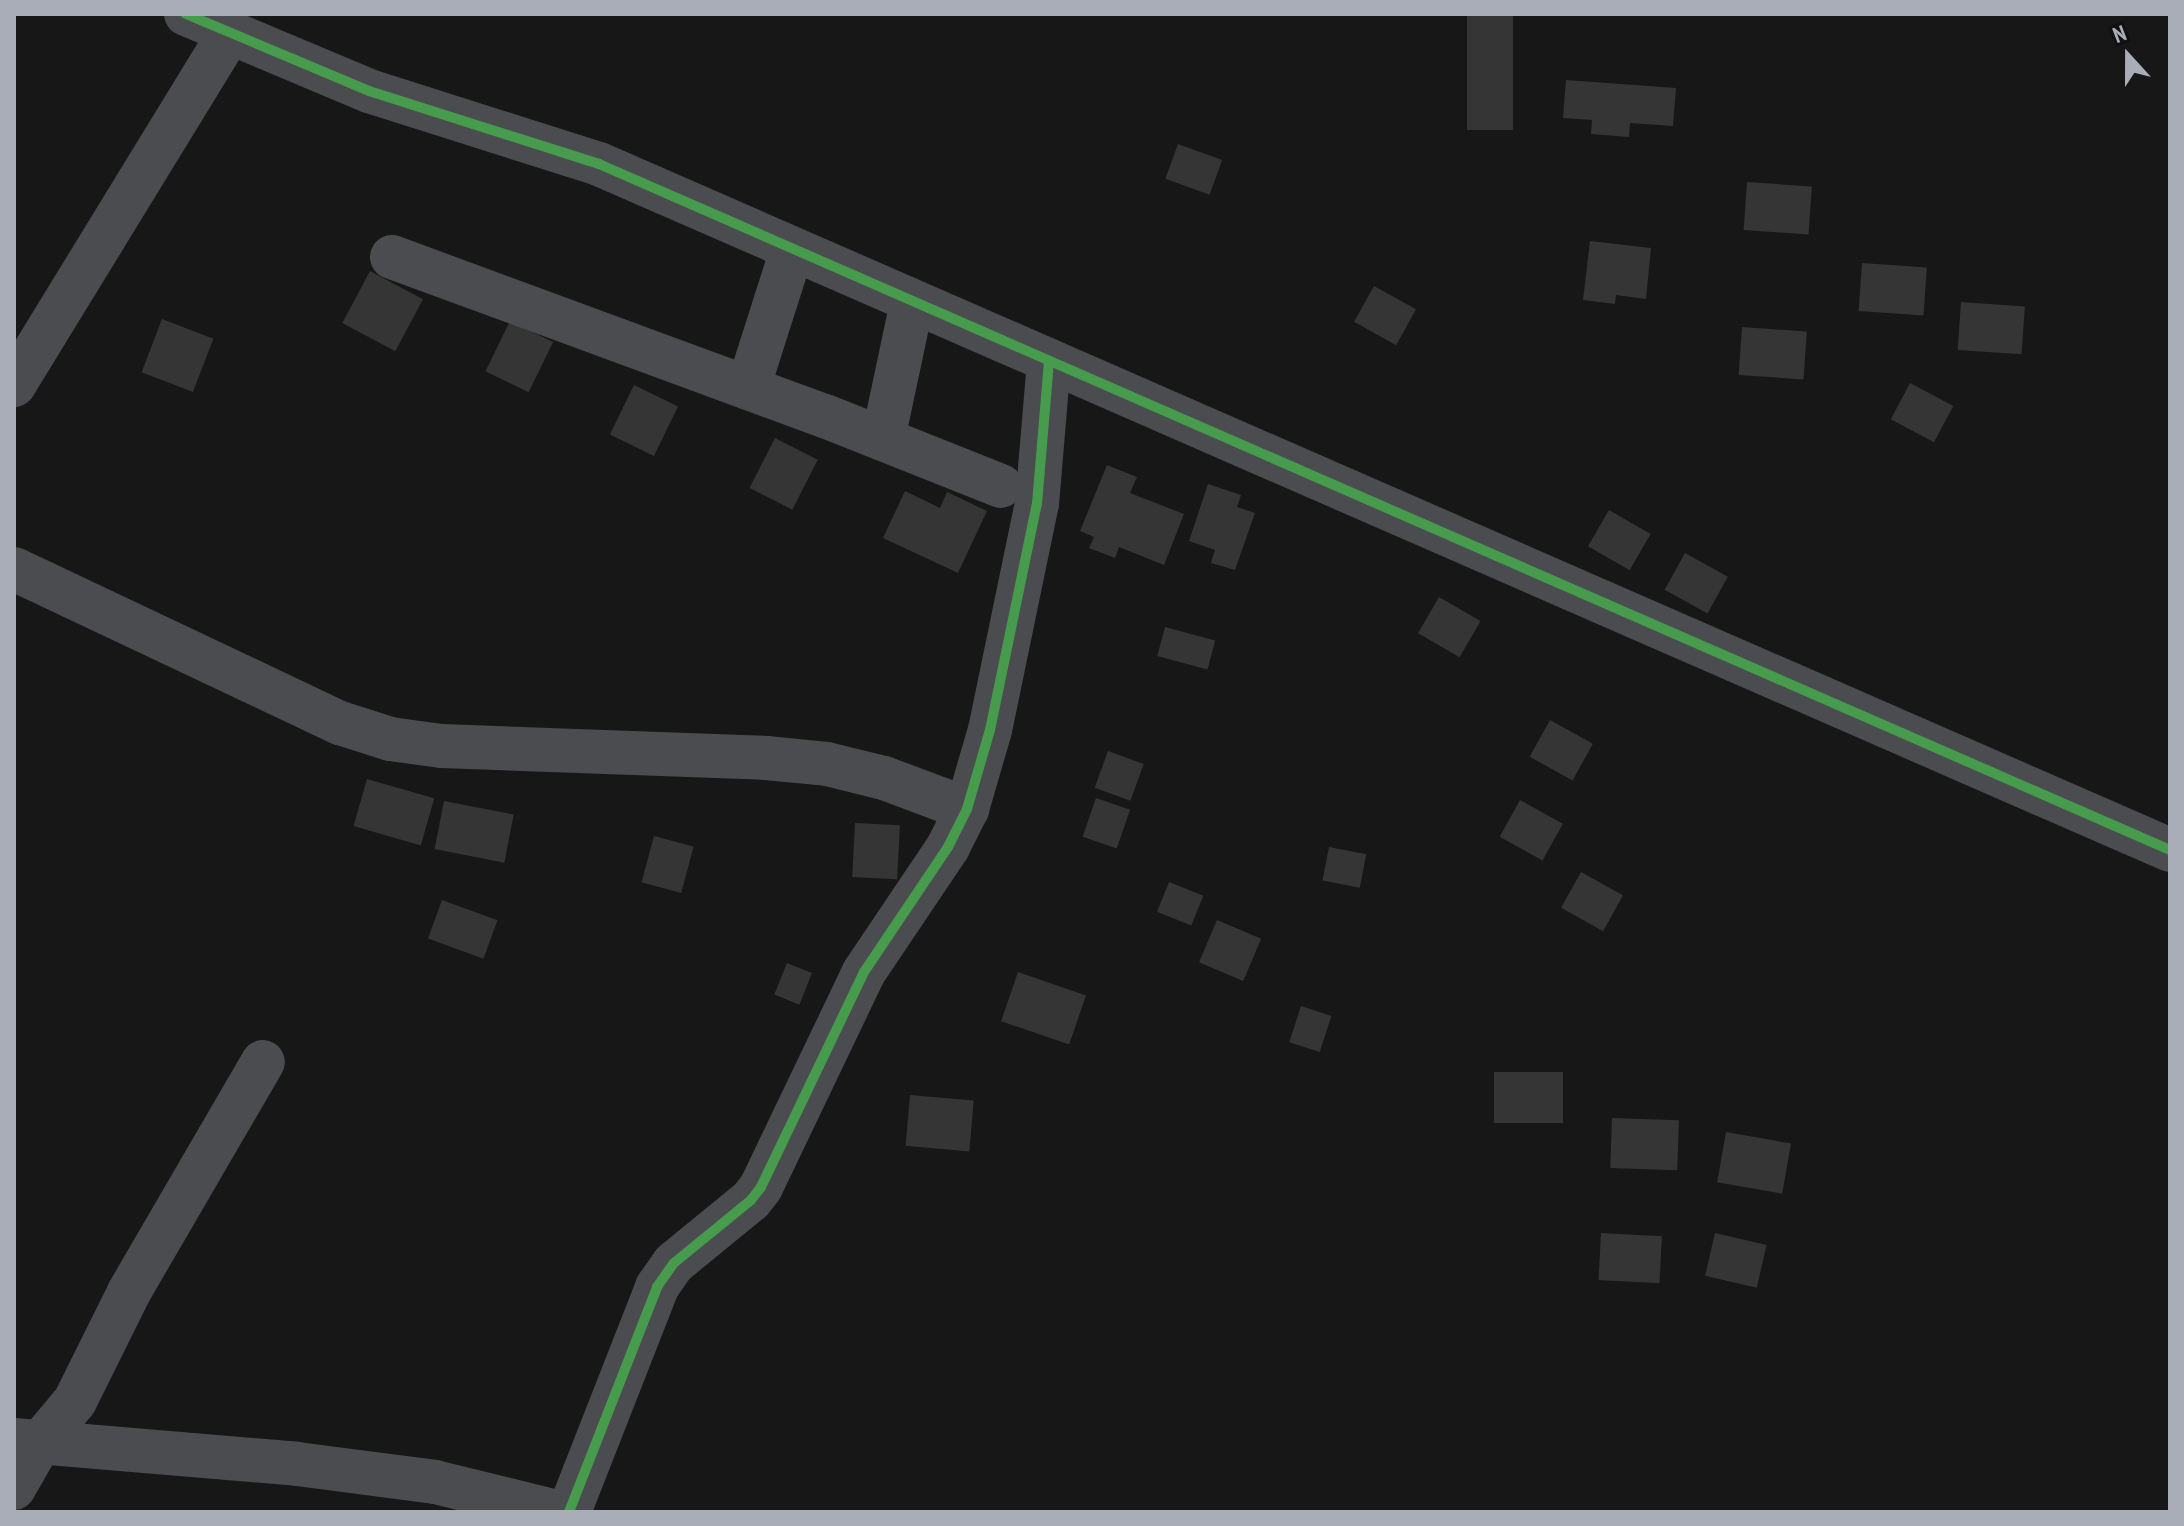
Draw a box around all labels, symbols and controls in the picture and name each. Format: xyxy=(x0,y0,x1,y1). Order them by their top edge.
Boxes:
north arrow xyxy=(2088,16,2168,96)
text: N xyxy=(2109,18,2130,49)

